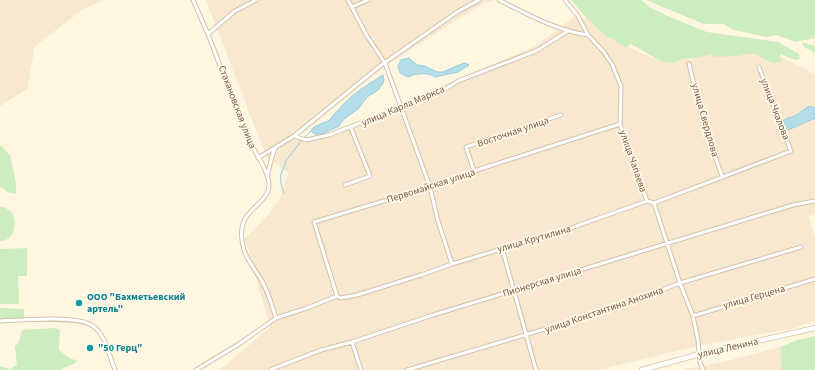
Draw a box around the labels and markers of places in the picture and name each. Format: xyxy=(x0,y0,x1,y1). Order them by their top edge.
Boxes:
place label: ООО "Бахметьевский артель" xyxy=(87,290,185,316)
marker: ООО "Бахметьевский артель" xyxy=(74,298,84,308)
place label: "50 Герц" xyxy=(98,341,142,355)
marker: "50 Герц" xyxy=(85,343,95,353)

